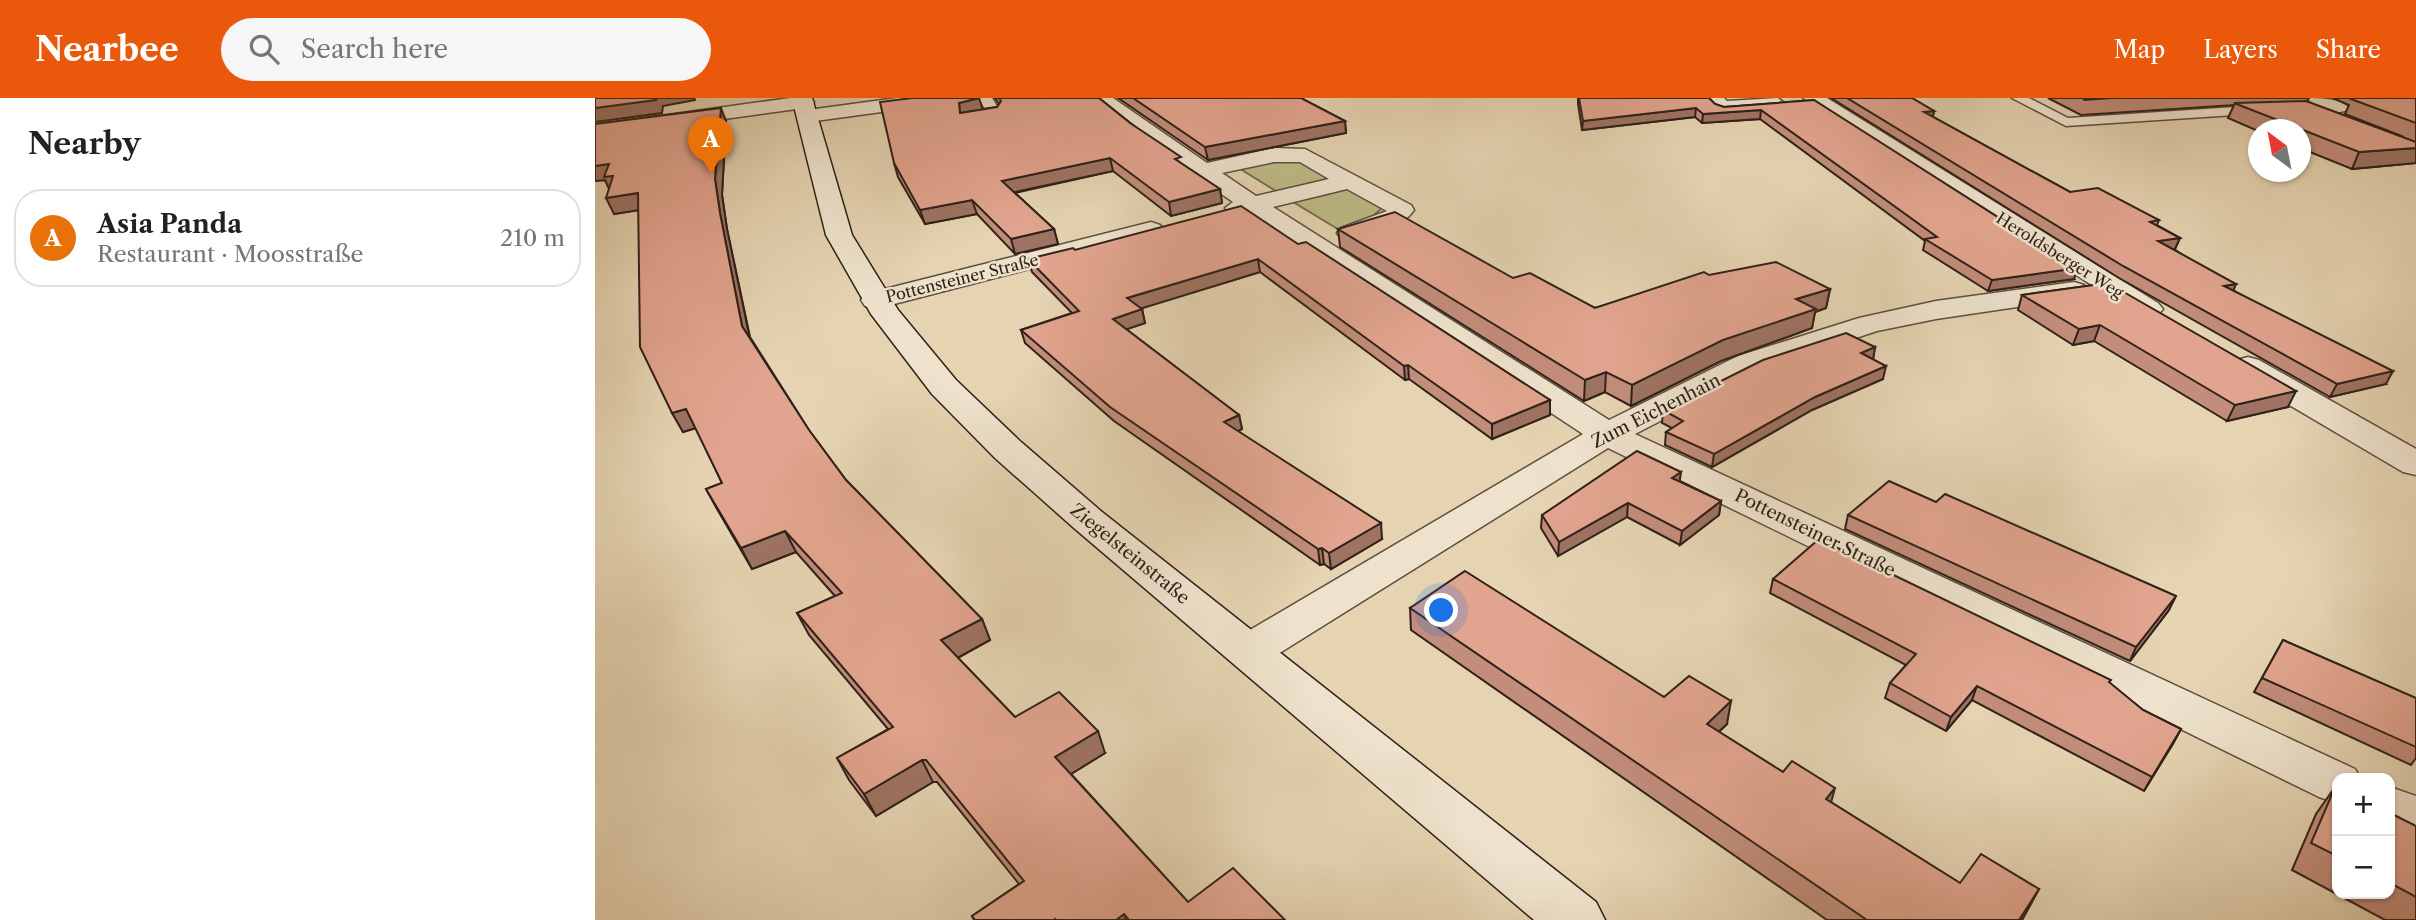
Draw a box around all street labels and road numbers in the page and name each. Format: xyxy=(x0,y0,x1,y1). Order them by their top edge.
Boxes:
street label: Heroldsberger Weg xyxy=(1993,208,2128,303)
street label: Pottensteiner Straße xyxy=(884,249,1040,307)
street label: Zum Eichenhain xyxy=(1588,369,1724,453)
street label: Pottensteiner Straße xyxy=(1731,484,1899,582)
street label: Ziegelsteinstraße xyxy=(1066,499,1194,609)

